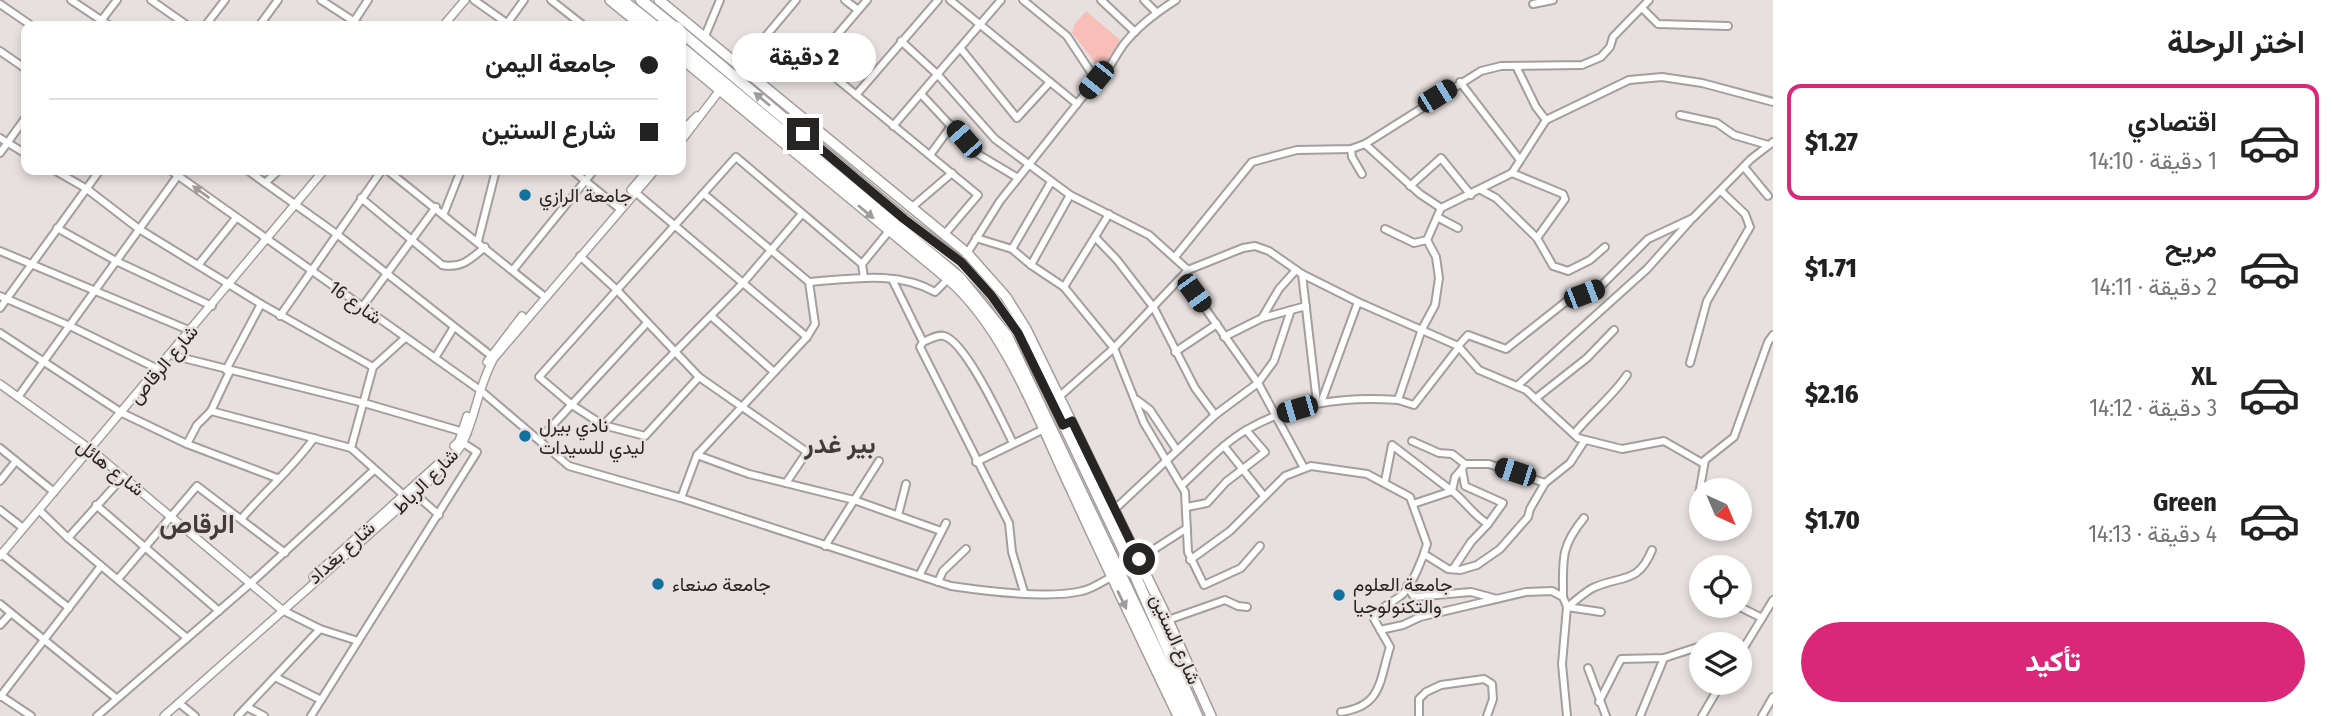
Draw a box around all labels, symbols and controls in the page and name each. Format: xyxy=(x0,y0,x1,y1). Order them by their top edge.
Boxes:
text: اختر الرحلة xyxy=(2167,23,2305,61)
callout: 2 دقيقة xyxy=(731,32,875,82)
text: 2 دقيقة xyxy=(769,43,839,71)
text: جامعة اليمن xyxy=(485,48,616,79)
car xyxy=(1075,57,1118,103)
car xyxy=(1414,76,1461,116)
one-way arrow xyxy=(753,92,770,107)
text: اقتصادي xyxy=(2128,107,2217,138)
icon: car xyxy=(2238,111,2301,174)
text: شارع الستين xyxy=(481,115,616,146)
car xyxy=(943,116,986,162)
route end xyxy=(787,118,819,150)
text: $1.27 xyxy=(1805,127,1858,158)
text: 1 دقيقة · 14:10 xyxy=(2089,147,2217,175)
place label: جامعة الرازي xyxy=(539,184,632,211)
one-way arrow xyxy=(192,185,210,199)
marker: جامعة الرازي xyxy=(517,187,533,203)
one-way arrow xyxy=(857,205,875,220)
text: مريح xyxy=(2165,233,2217,264)
icon: car xyxy=(2238,237,2301,300)
text: $1.71 xyxy=(1805,253,1857,284)
car xyxy=(1174,270,1215,316)
text: 2 دقيقة · 14:11 xyxy=(2091,273,2217,301)
street label: شارع 16 xyxy=(324,276,387,330)
car xyxy=(1561,277,1608,311)
street label: شارع الرقاص xyxy=(124,320,204,409)
text: XL xyxy=(2191,361,2217,392)
icon: car xyxy=(2238,363,2301,426)
text: $2.16 xyxy=(1805,379,1859,410)
car xyxy=(1274,393,1321,425)
text: 3 دقيقة · 14:12 xyxy=(2089,394,2217,422)
place label: نادي بيرل ليدي للسيدات xyxy=(539,414,645,463)
marker: نادي بيرل ليدي للسيدات xyxy=(517,428,533,444)
district label: بير غدر xyxy=(803,429,876,460)
street label: شارع هائل xyxy=(72,434,149,502)
street label: شارع الرباط xyxy=(387,443,464,520)
car xyxy=(1492,456,1539,488)
north arrow xyxy=(1689,478,1752,541)
map controls xyxy=(1689,478,1752,695)
text: Green xyxy=(2153,487,2217,518)
icon: car xyxy=(2238,489,2301,552)
text: $1.70 xyxy=(1805,505,1860,536)
district label: الرقاص xyxy=(159,509,235,540)
street label: شارع بغداد xyxy=(303,516,380,589)
text: 4 دقيقة · 14:13 xyxy=(2088,520,2217,548)
route start xyxy=(1123,543,1155,575)
button: locate xyxy=(1689,555,1752,618)
place label: جامعة صنعاء xyxy=(672,573,771,596)
place label: جامعة العلوم والتكنولوجيا xyxy=(1353,573,1453,618)
marker: جامعة صنعاء xyxy=(650,576,666,592)
marker: جامعة العلوم والتكنولوجيا xyxy=(1331,587,1347,603)
one-way arrow xyxy=(1117,589,1128,610)
street label: شارع الستين xyxy=(1144,590,1206,688)
button: تأكيد xyxy=(1801,622,2305,702)
button: layers xyxy=(1689,632,1752,695)

